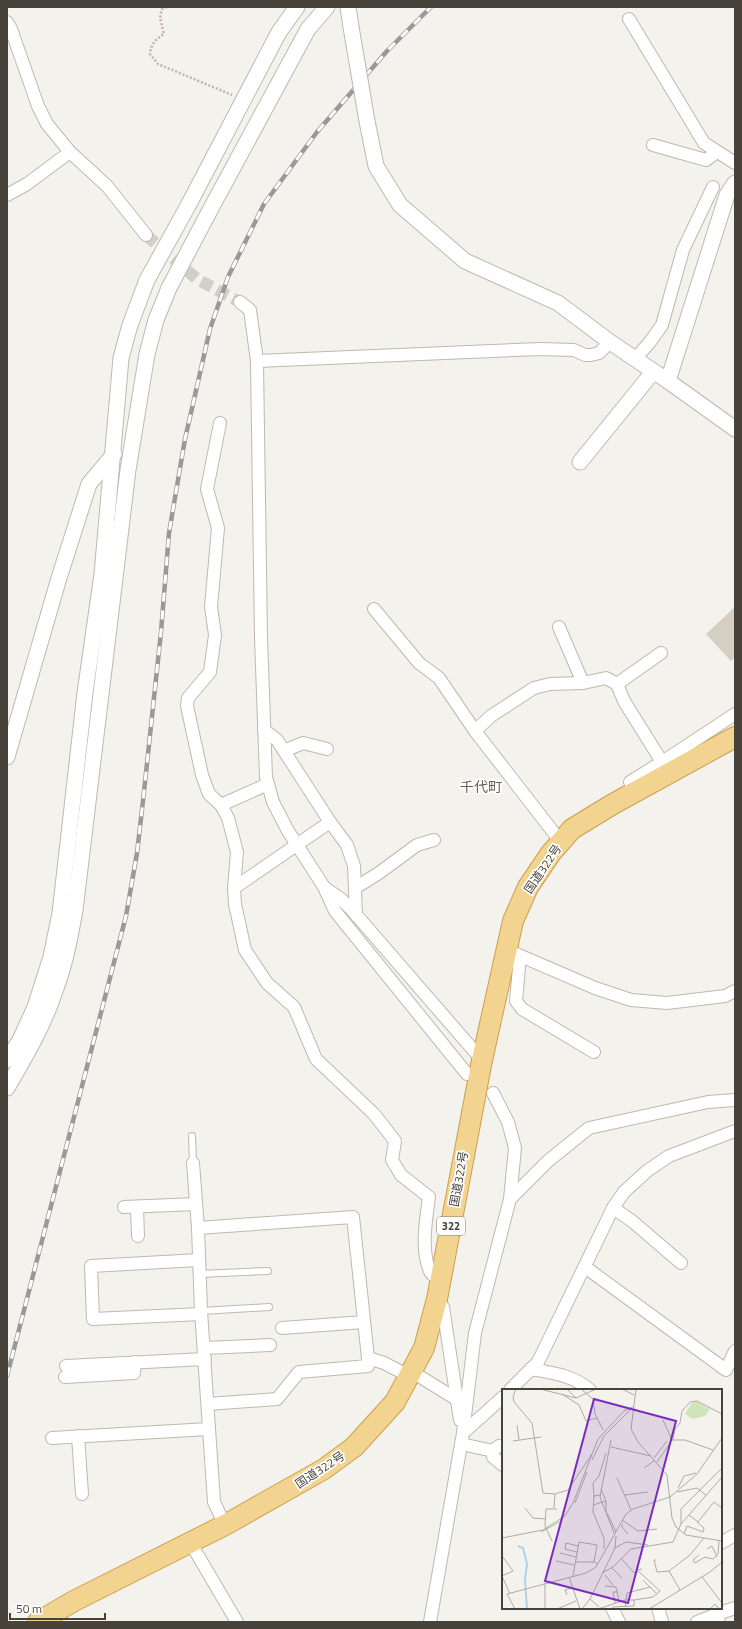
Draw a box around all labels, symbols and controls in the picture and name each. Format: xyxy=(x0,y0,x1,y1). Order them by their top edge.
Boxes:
district label: 千代町 xyxy=(460,776,502,797)
street label: 国道322号 xyxy=(519,840,566,897)
street label: 国道322号 xyxy=(444,1150,473,1208)
road number: 322 xyxy=(437,1217,465,1235)
inset map xyxy=(502,1389,722,1609)
street label: 国道322号 xyxy=(291,1446,348,1493)
scale bar xyxy=(10,1595,105,1621)
text: 50 m xyxy=(16,1599,42,1618)

